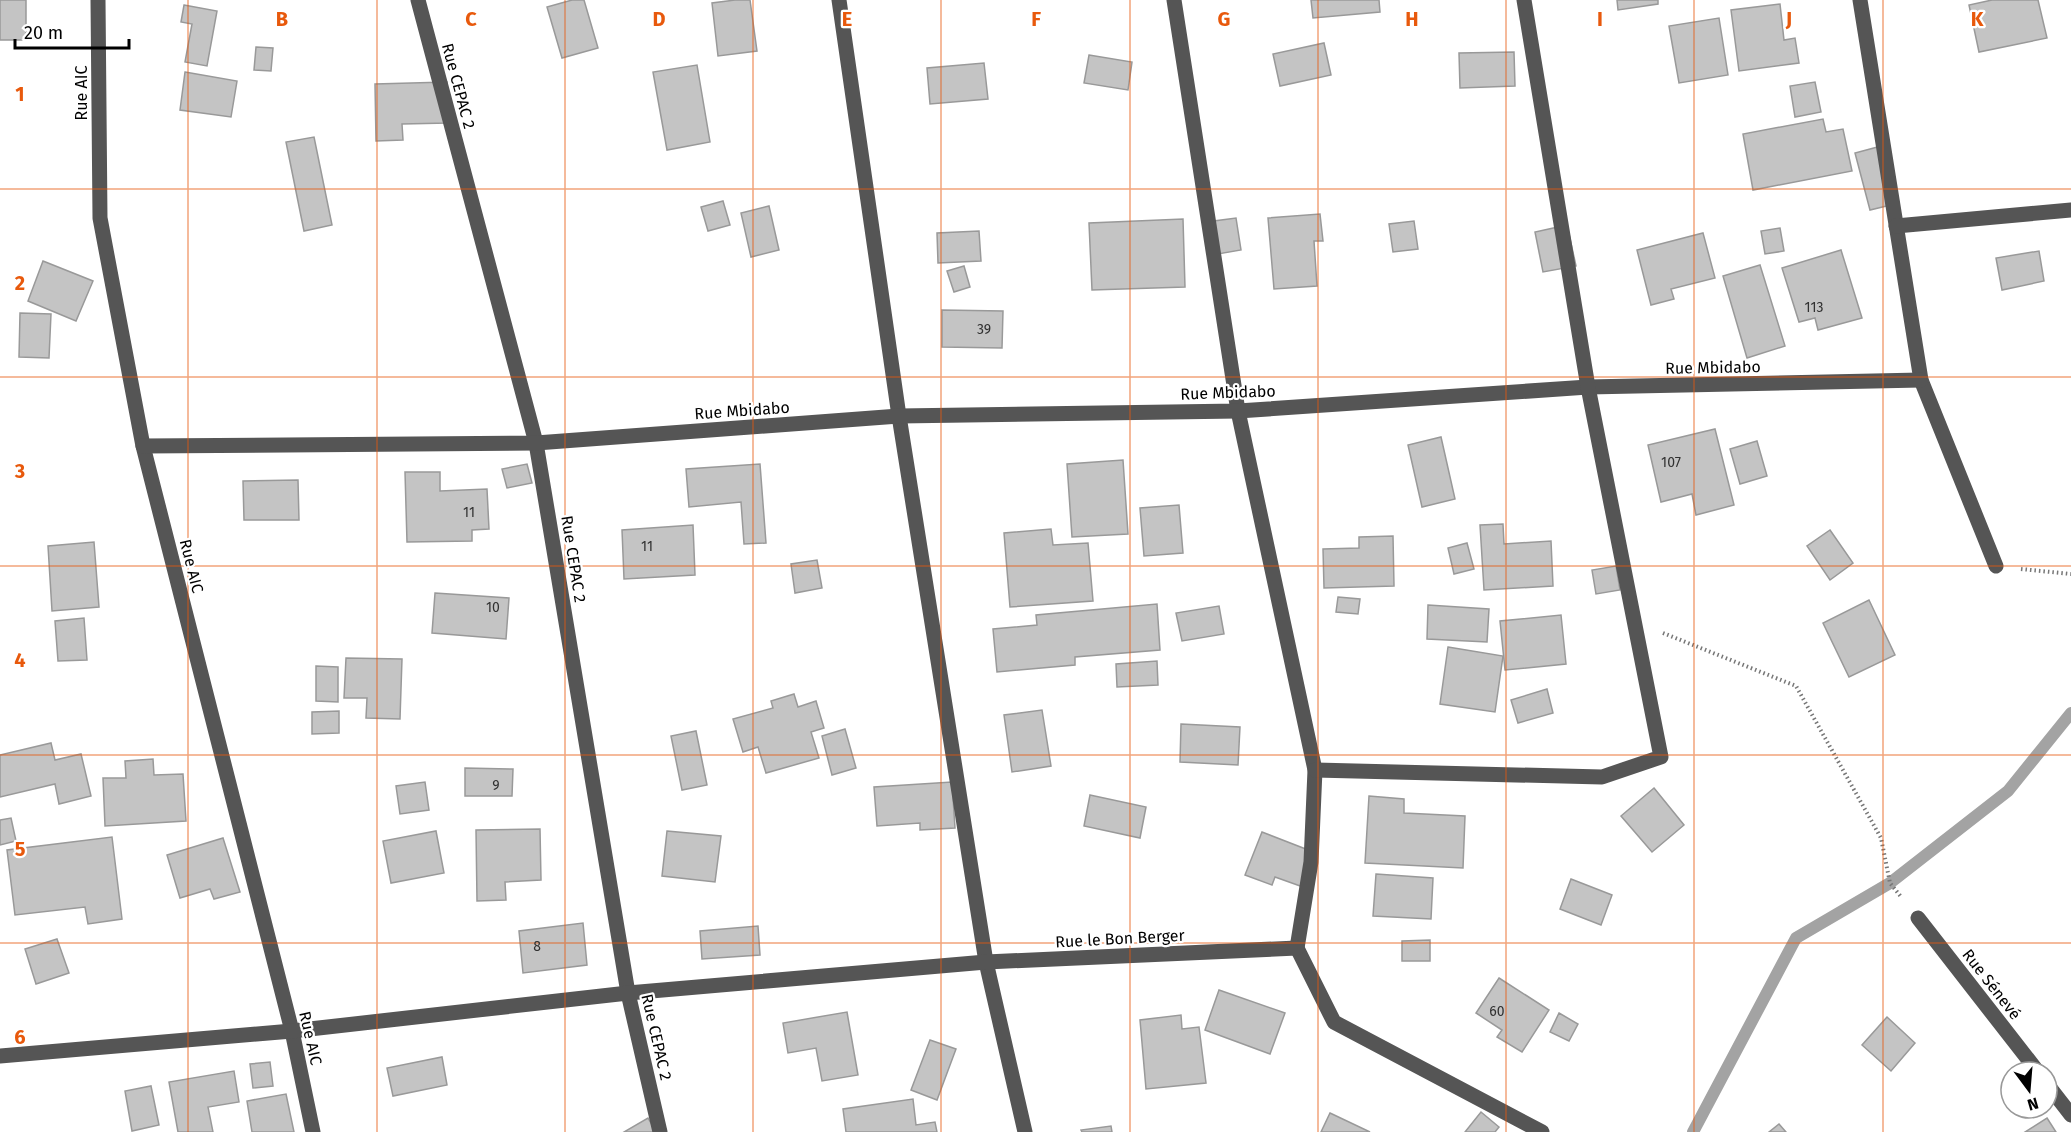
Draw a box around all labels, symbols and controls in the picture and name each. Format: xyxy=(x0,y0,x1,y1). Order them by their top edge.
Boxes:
text: B xyxy=(276,7,288,31)
text: C xyxy=(465,7,477,31)
text: D xyxy=(652,7,666,31)
text: E xyxy=(842,7,852,31)
text: F xyxy=(1031,7,1041,31)
text: G xyxy=(1218,7,1230,31)
text: H xyxy=(1405,7,1419,31)
text: I xyxy=(1597,7,1603,31)
text: J xyxy=(1785,7,1792,31)
text: K xyxy=(1971,7,1984,31)
scale bar xyxy=(15,12,129,50)
text: 20 m xyxy=(24,22,63,44)
street label: Rue CEPAC 2 xyxy=(438,41,479,131)
street label: Rue AIC xyxy=(72,66,91,120)
text: 1 xyxy=(15,82,25,106)
text: 2 xyxy=(15,271,25,295)
house number: 113 xyxy=(1805,299,1823,316)
house number: 39 xyxy=(977,321,991,338)
street label: Rue Mbidabo xyxy=(1665,357,1761,378)
street label: Rue Mbidabo xyxy=(1180,381,1276,404)
street label: Rue Mbidabo xyxy=(694,398,790,423)
house number: 107 xyxy=(1661,454,1681,471)
text: 3 xyxy=(14,459,25,483)
house number: 11 xyxy=(463,504,475,521)
street label: Rue CEPAC 2 xyxy=(557,514,590,604)
street label: Rue AIC xyxy=(176,537,207,595)
house number: 11 xyxy=(641,538,653,555)
house number: 10 xyxy=(486,599,500,616)
text: 4 xyxy=(14,648,26,672)
house number: 9 xyxy=(492,777,500,794)
text: 5 xyxy=(15,837,26,861)
street label: Rue le Bon Berger xyxy=(1055,926,1186,951)
house number: 8 xyxy=(533,938,541,955)
street label: Rue Sénevé xyxy=(1958,945,2025,1023)
street label: Rue CEPAC 2 xyxy=(637,992,676,1082)
house number: 60 xyxy=(1489,1003,1505,1020)
street label: Rue AIC xyxy=(295,1009,326,1067)
text: 6 xyxy=(14,1025,26,1049)
north arrow xyxy=(1999,1060,2059,1120)
text: N xyxy=(2025,1093,2041,1115)

